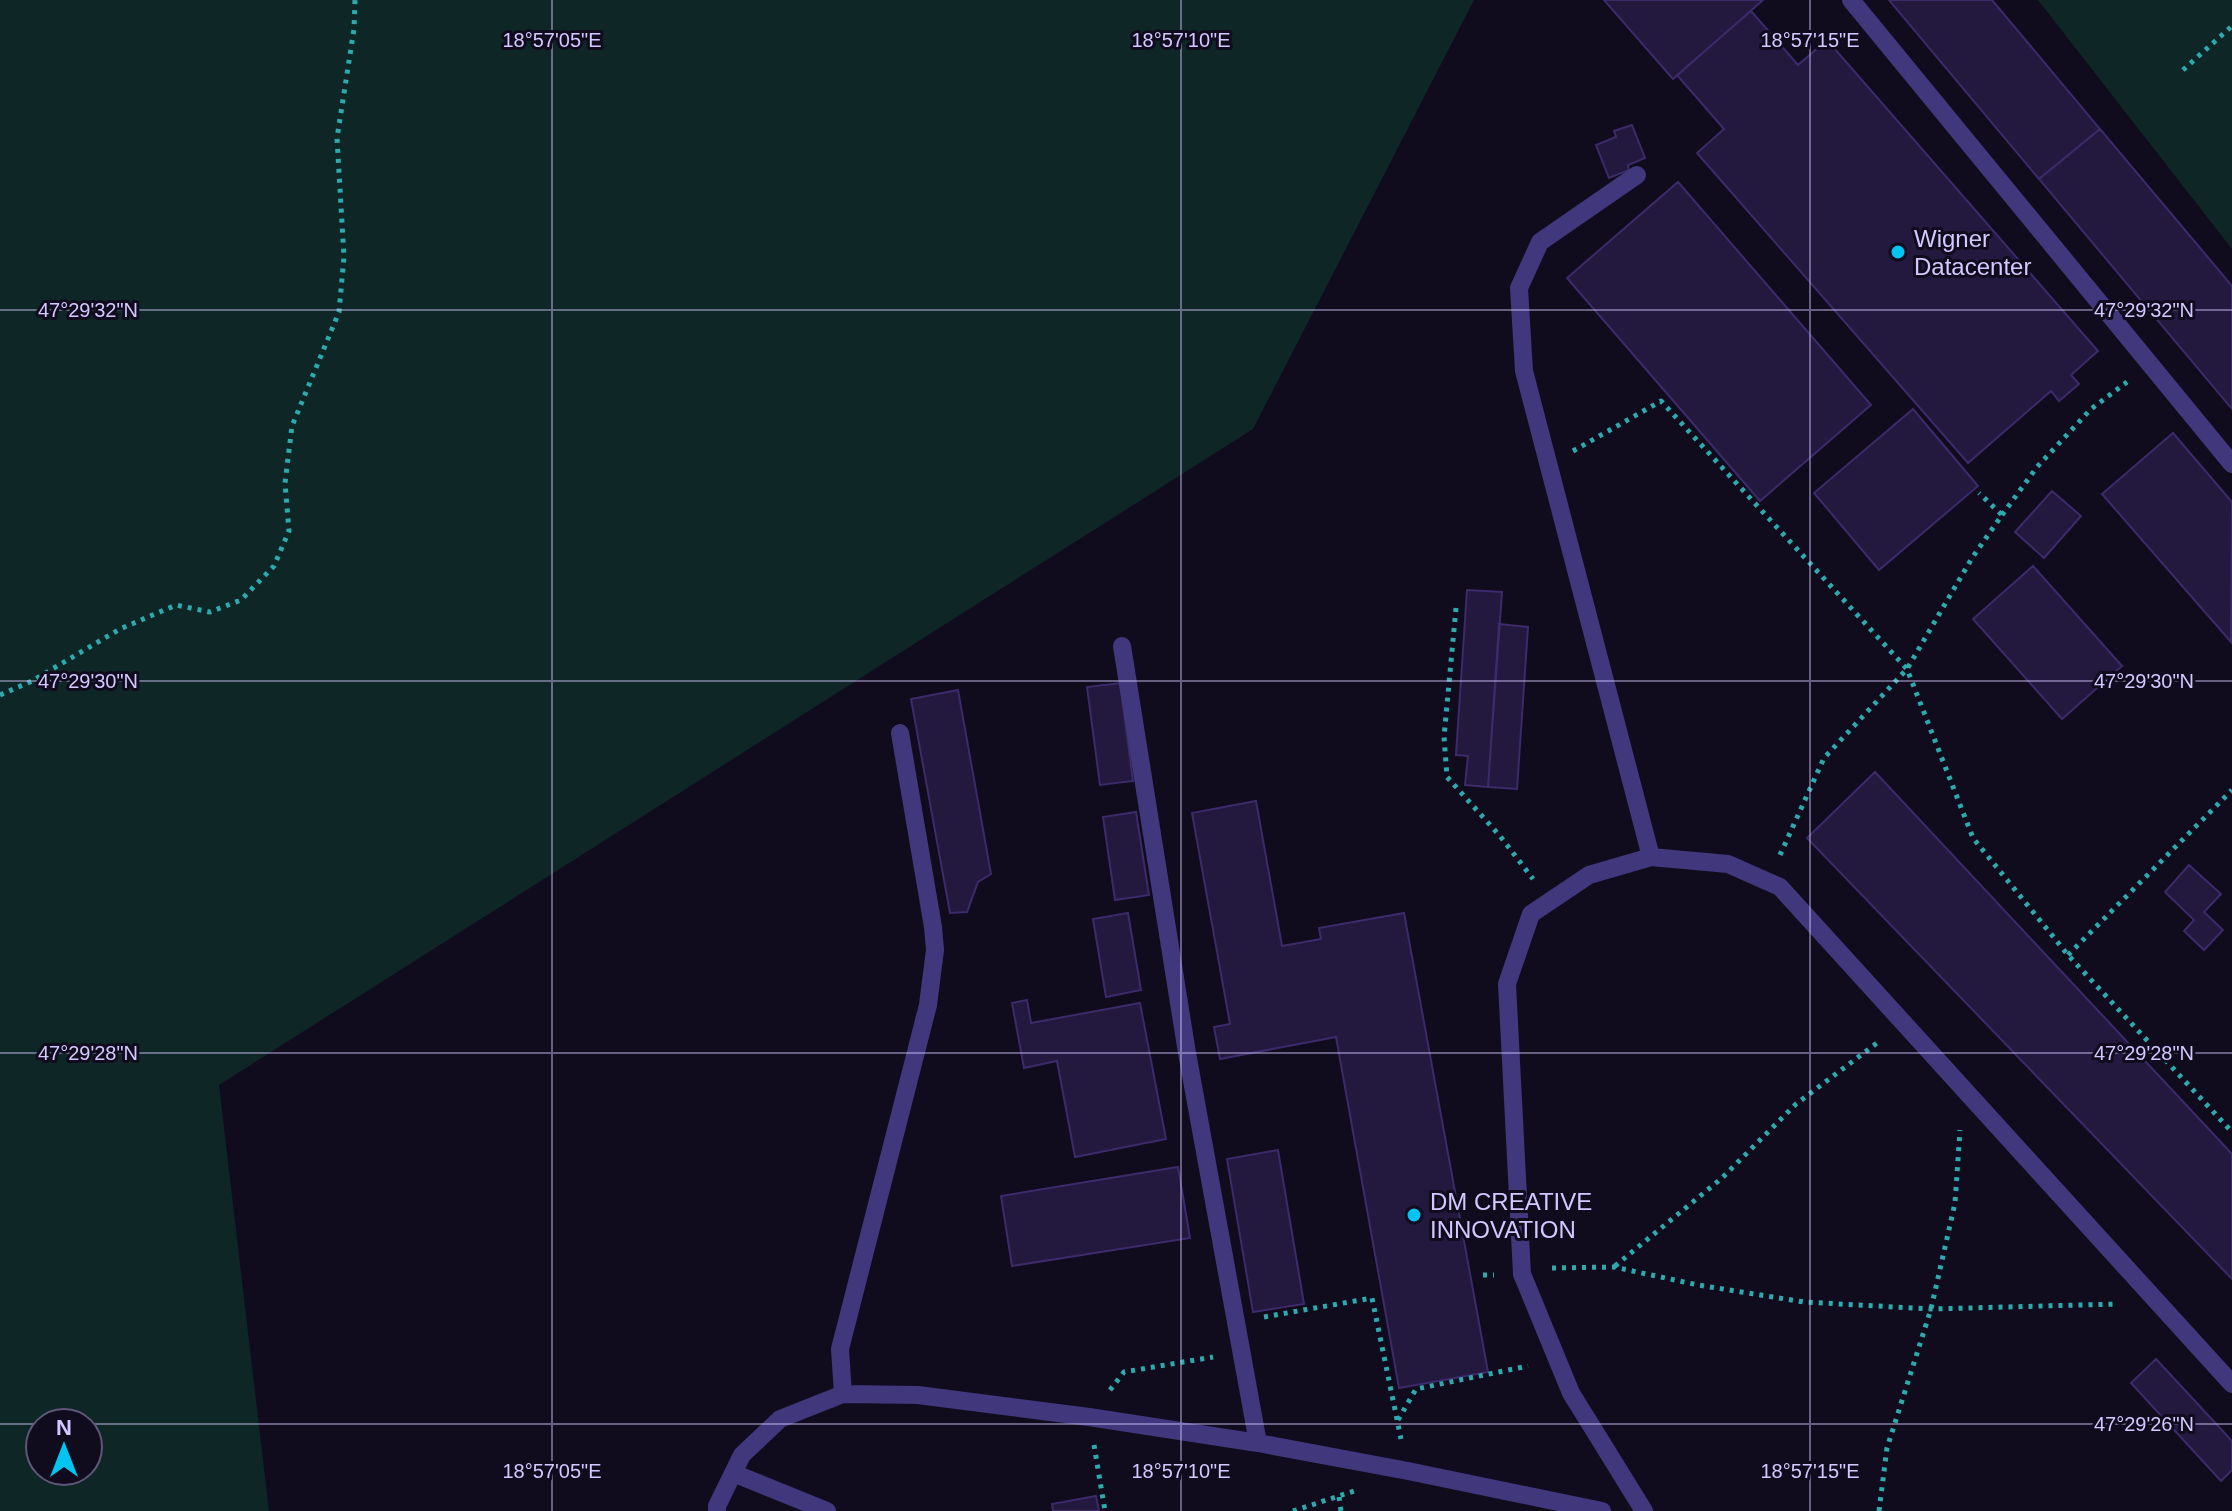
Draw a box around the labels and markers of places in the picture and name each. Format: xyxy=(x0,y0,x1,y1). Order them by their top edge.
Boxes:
place label: Wigner Datacenter xyxy=(1914,225,2031,280)
marker: Wigner Datacenter xyxy=(1889,243,1907,261)
place label: DM CREATIVE INNOVATION xyxy=(1430,1188,1592,1243)
marker: DM CREATIVE INNOVATION xyxy=(1405,1206,1423,1224)

